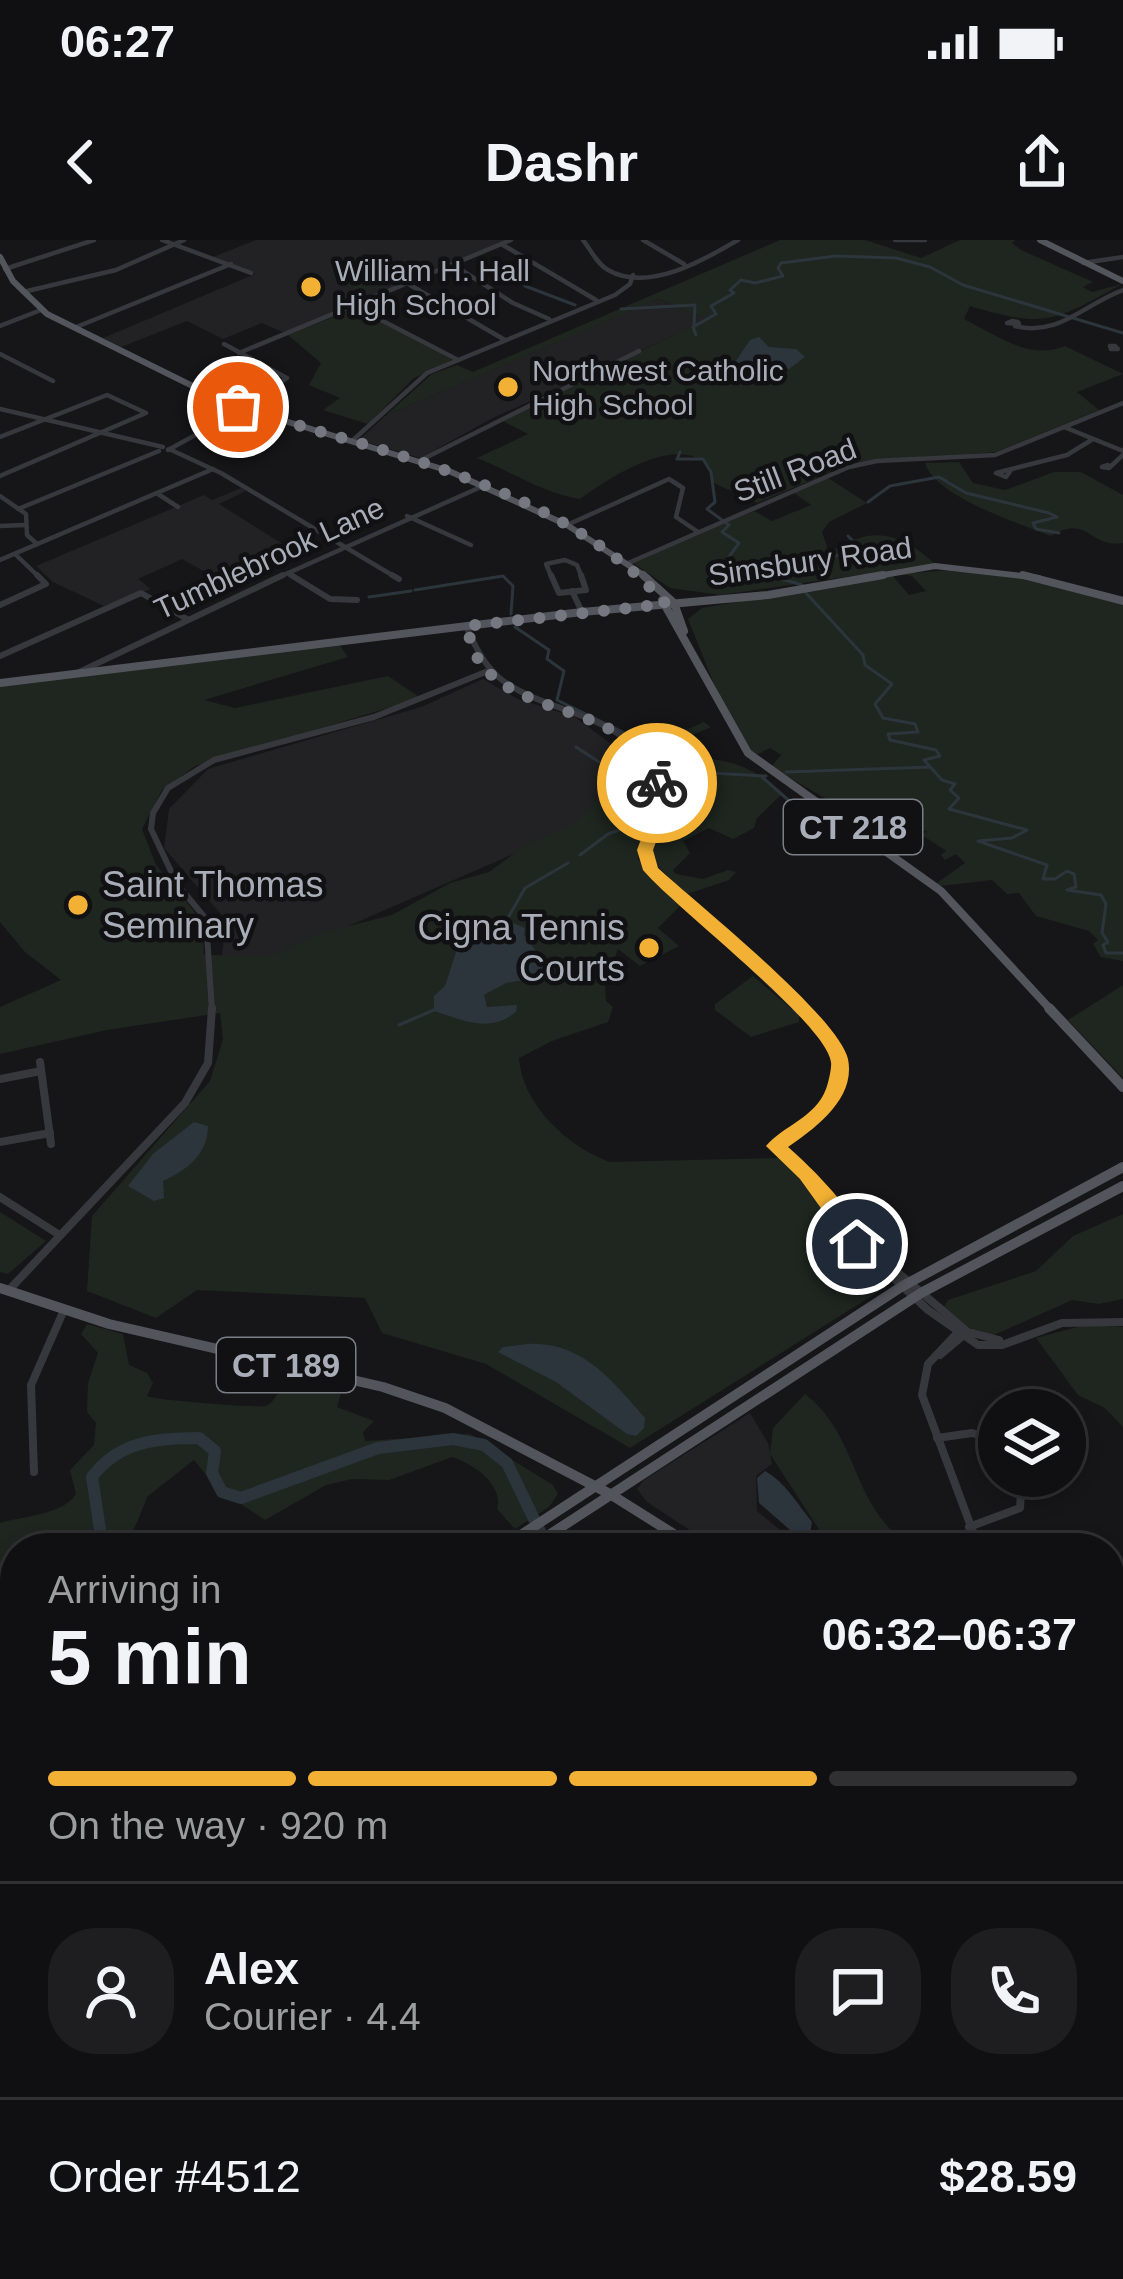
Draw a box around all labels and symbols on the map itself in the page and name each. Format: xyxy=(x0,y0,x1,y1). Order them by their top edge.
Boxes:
place label: William H. Hall High School xyxy=(335,254,530,321)
marker: William H. Hall High School xyxy=(298,274,324,300)
place label: Northwest Catholic High School xyxy=(532,354,784,421)
pin xyxy=(187,356,289,458)
marker: Northwest Catholic High School xyxy=(495,374,521,400)
street label: Still Road xyxy=(729,432,861,508)
street label: Tumblebrook Lane xyxy=(149,490,389,626)
street label: Simsbury Road xyxy=(706,530,914,592)
courier xyxy=(597,723,717,843)
road number: CT 218 xyxy=(784,800,922,854)
place label: Saint Thomas Seminary xyxy=(102,864,323,946)
marker: Saint Thomas Seminary xyxy=(65,892,91,918)
place label: Cigna Tennis Courts xyxy=(418,907,625,989)
marker: Cigna Tennis Courts xyxy=(636,935,662,961)
pin xyxy=(806,1193,908,1295)
road number: CT 189 xyxy=(217,1338,355,1392)

